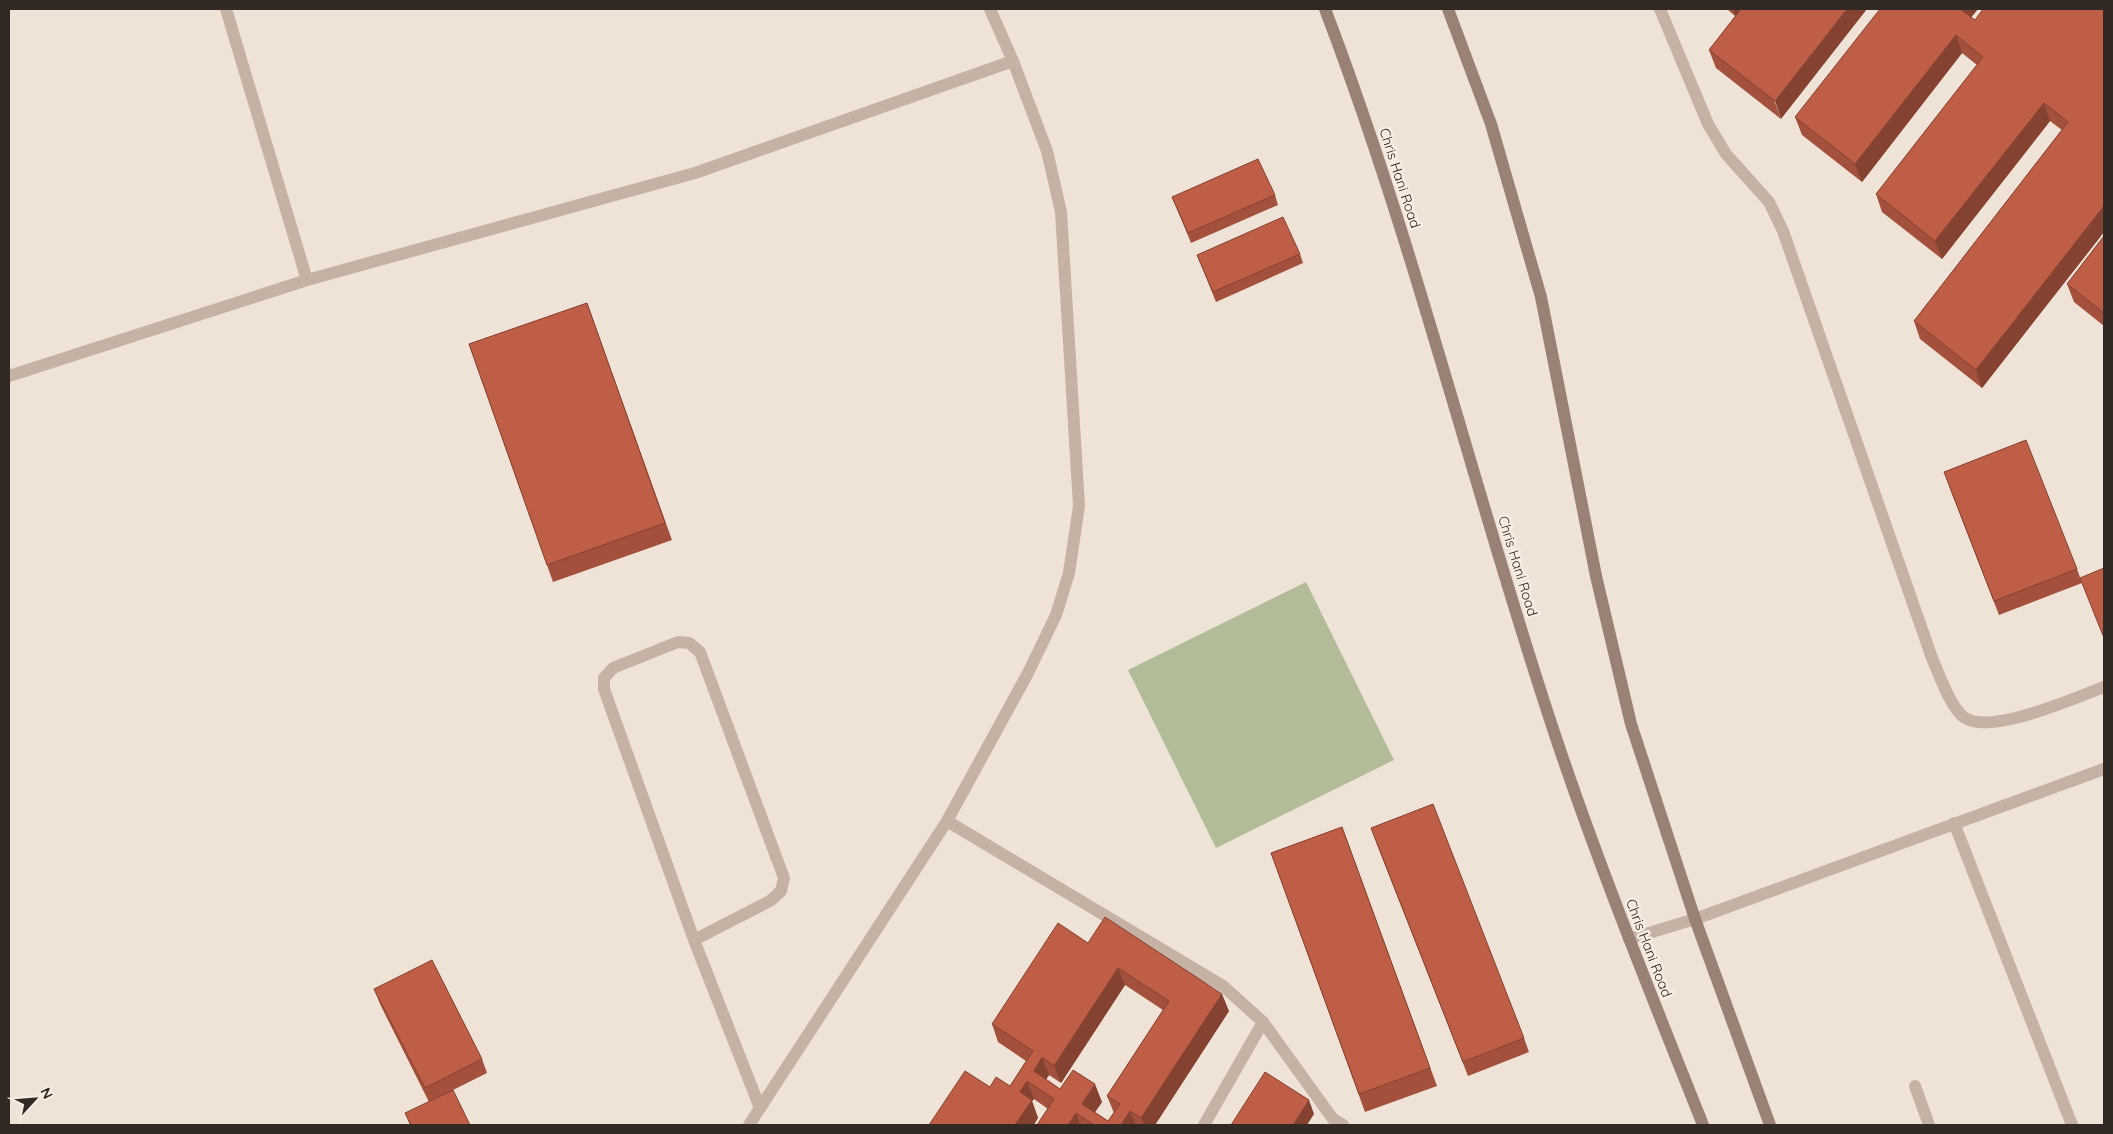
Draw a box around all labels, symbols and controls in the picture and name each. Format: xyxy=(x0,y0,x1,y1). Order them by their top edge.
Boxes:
street label: Chris Hani Road xyxy=(1375,126,1425,230)
street label: Chris Hani Road xyxy=(1494,514,1542,618)
street label: Chris Hani Road xyxy=(1622,896,1676,1000)
north arrow xyxy=(10,1074,60,1124)
text: N xyxy=(36,1085,57,1102)

